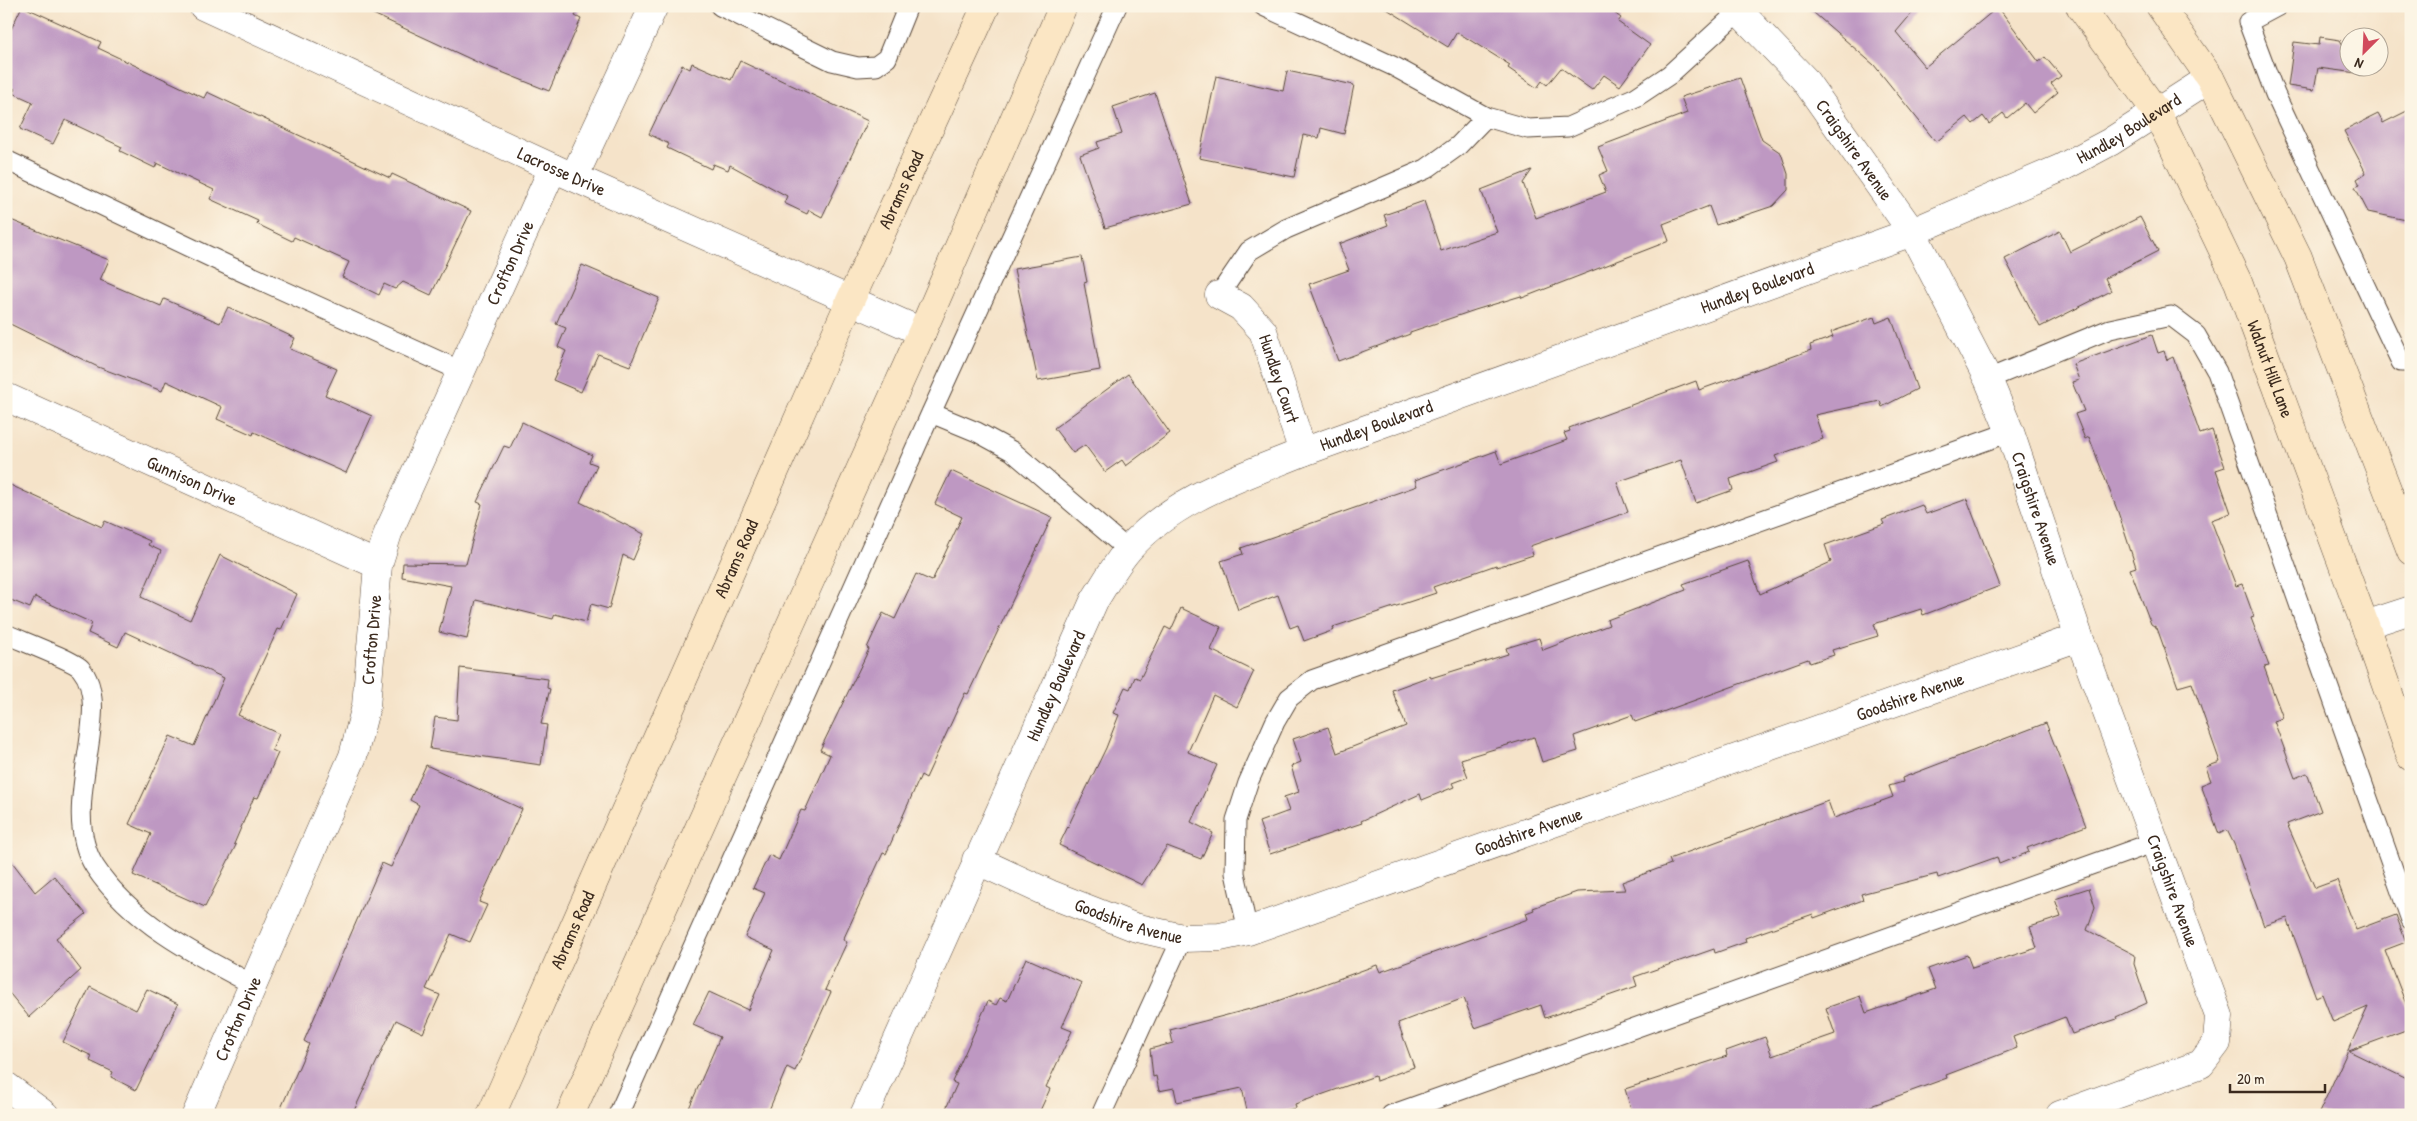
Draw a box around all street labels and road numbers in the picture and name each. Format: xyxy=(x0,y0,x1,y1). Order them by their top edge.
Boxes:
street label: Hundley Boulevard xyxy=(2072,87,2185,170)
street label: Craigshire Avenue xyxy=(1810,94,1899,205)
street label: Lacrosse Drive xyxy=(514,140,610,202)
street label: Abrams Road xyxy=(872,147,930,233)
street label: Crofton Drive xyxy=(480,216,540,309)
street label: Hundley Boulevard xyxy=(1697,256,1817,319)
street label: Walnut Hill Lane xyxy=(2241,317,2300,421)
street label: Hundley Court xyxy=(1253,331,1306,427)
street label: Hundley Boulevard xyxy=(1316,393,1436,457)
street label: Craigshire Avenue xyxy=(2005,448,2067,568)
street label: Gunnison Drive xyxy=(143,449,241,512)
street label: Abrams Road xyxy=(708,515,764,602)
street label: Crofton Drive xyxy=(355,594,387,686)
street label: Hundley Boulevard xyxy=(1020,627,1091,745)
street label: Goodshire Avenue xyxy=(1853,666,1967,727)
street label: Goodshire Avenue xyxy=(1471,801,1586,862)
street label: Craigshire Avenue xyxy=(2141,831,2205,950)
street label: Abrams Road xyxy=(544,887,600,973)
street label: Goodshire Avenue xyxy=(1071,892,1185,950)
street label: Crofton Drive xyxy=(208,972,267,1065)

